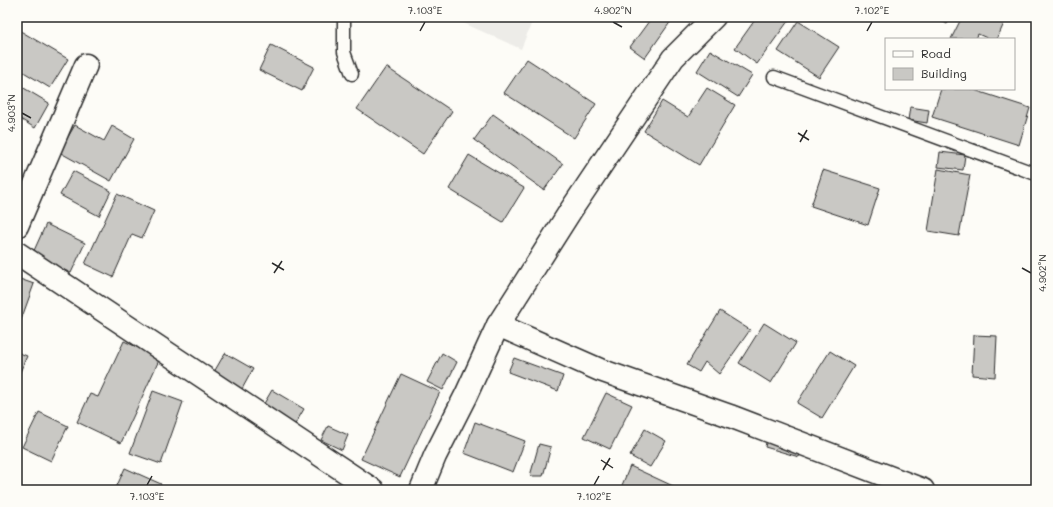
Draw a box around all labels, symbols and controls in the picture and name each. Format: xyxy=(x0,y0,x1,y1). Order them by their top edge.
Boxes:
text: 7.103°E xyxy=(408,3,443,17)
text: 4.902°N xyxy=(594,3,632,17)
text: 7.102°E xyxy=(855,3,889,17)
legend xyxy=(885,38,1015,90)
text: Road xyxy=(921,45,951,61)
text: Building xyxy=(921,65,967,81)
text: 4.903°N xyxy=(4,94,18,132)
text: 4.902°N xyxy=(1035,254,1049,292)
text: 7.103°E xyxy=(130,489,165,503)
text: 7.102°E xyxy=(577,489,611,503)

